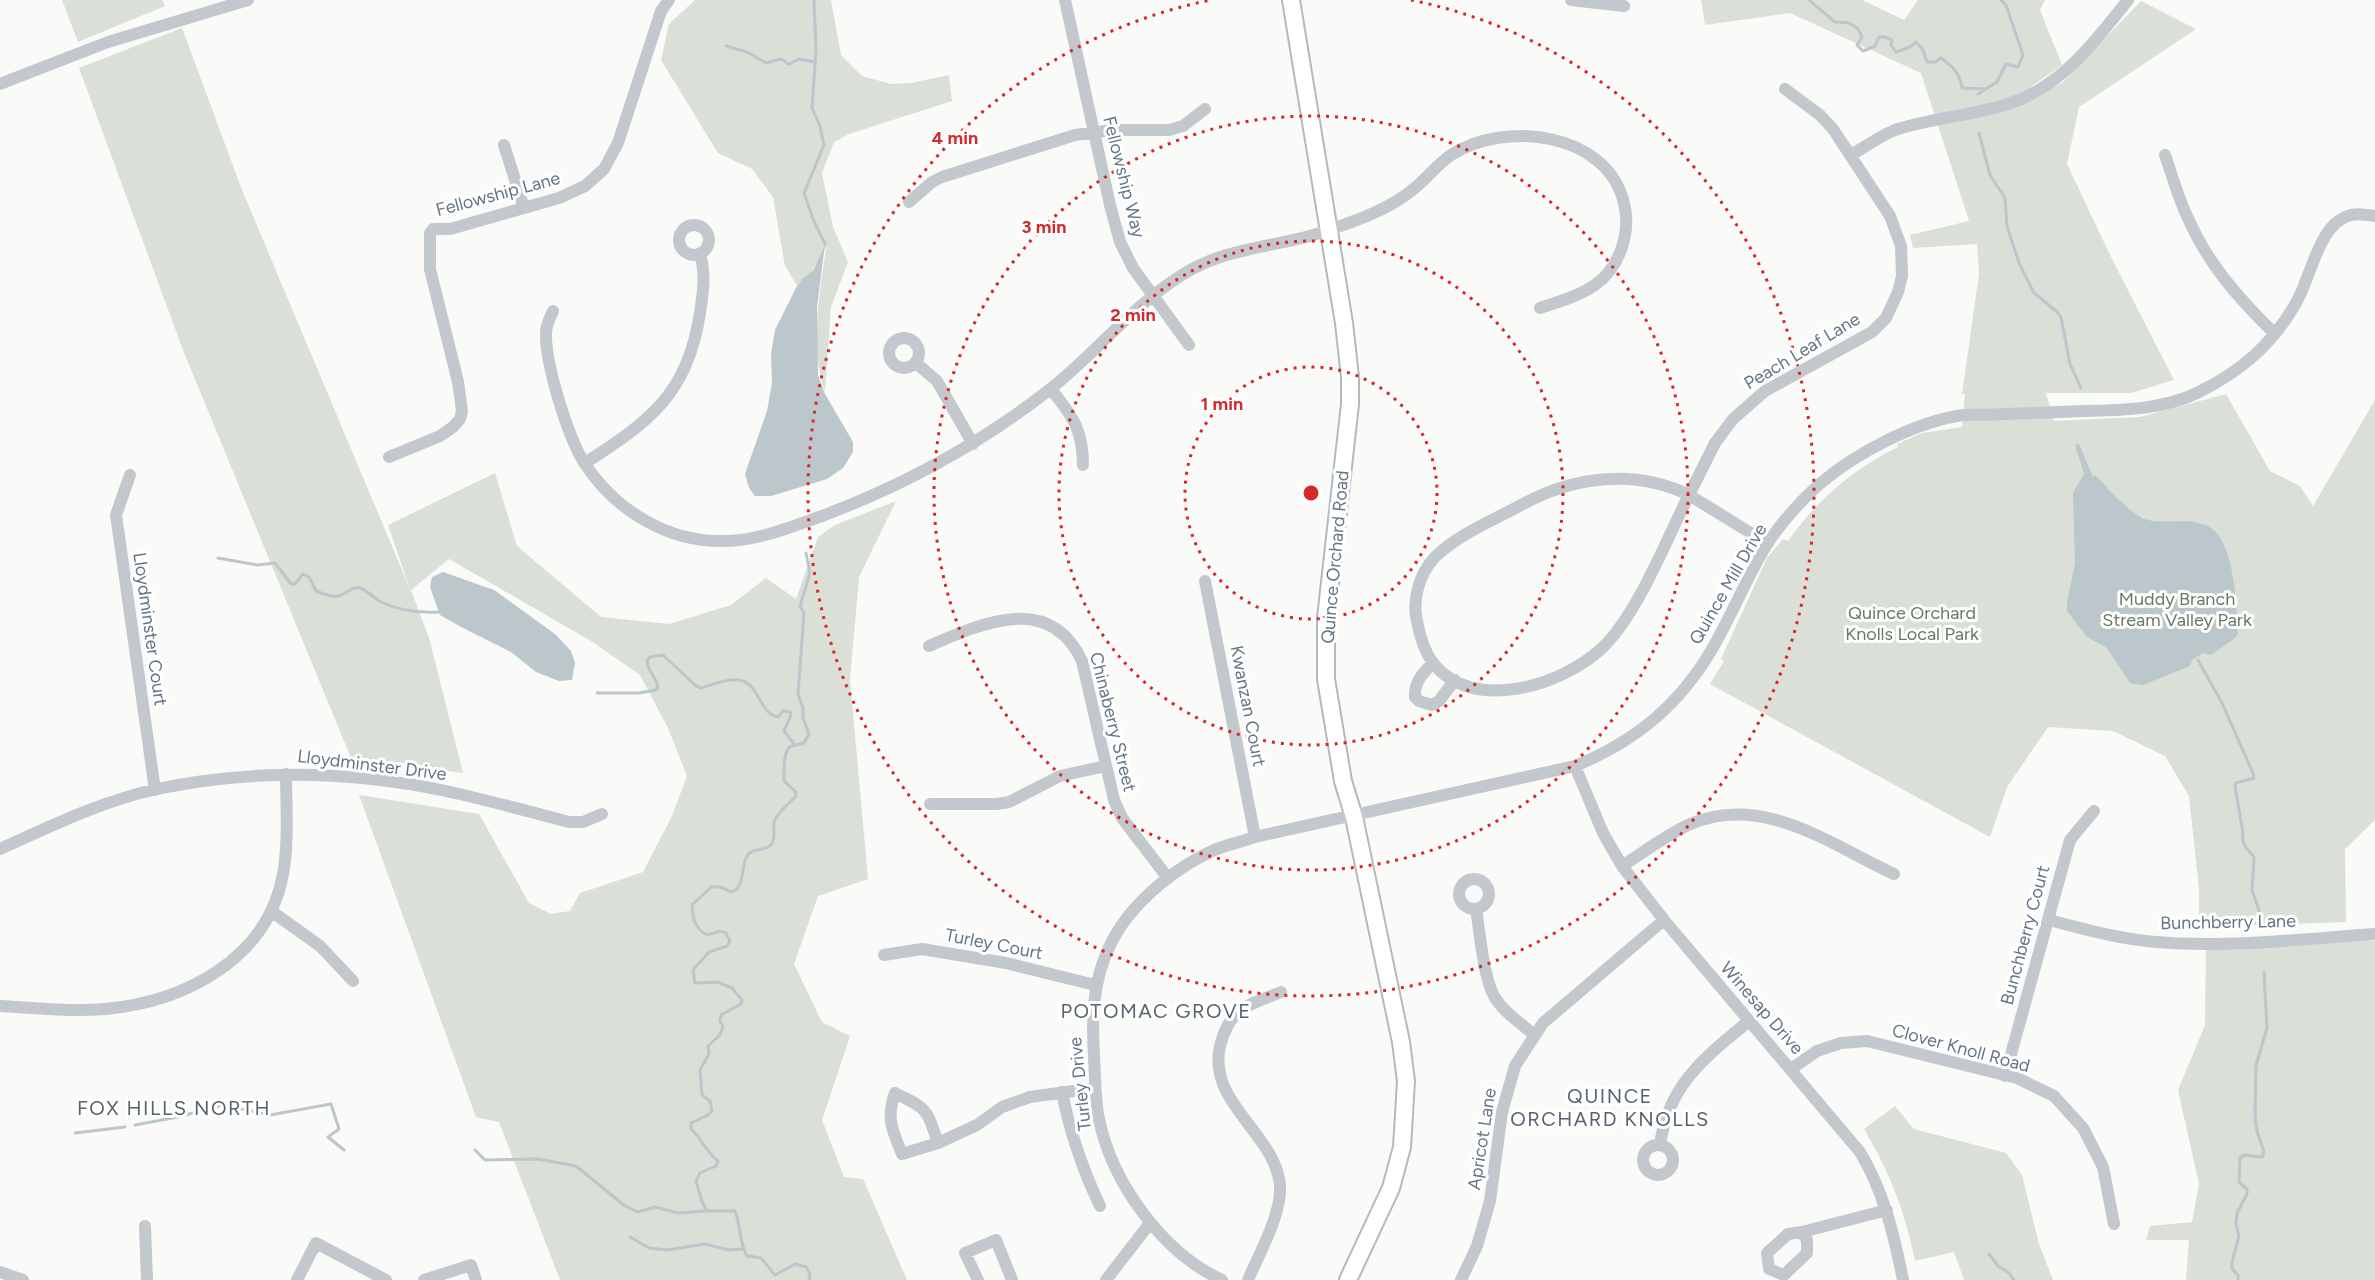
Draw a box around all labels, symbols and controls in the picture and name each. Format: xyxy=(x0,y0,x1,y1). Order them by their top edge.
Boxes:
street label: Fellowship Way xyxy=(1098,114,1150,241)
text: 4 min xyxy=(932,127,978,149)
street label: Fellowship Lane xyxy=(433,167,563,221)
text: 3 min xyxy=(1022,216,1066,238)
text: 2 min xyxy=(1110,304,1156,326)
street label: Peach Leaf Lane xyxy=(1740,308,1864,394)
text: 1 min xyxy=(1201,393,1243,415)
street label: Quince Orchard Road xyxy=(1316,469,1354,645)
centre of rings xyxy=(1301,483,1321,503)
street label: Quince Mill Drive xyxy=(1685,520,1772,648)
street label: Lloydminster Court xyxy=(128,551,172,707)
park label: Muddy Branch Stream Valley Park xyxy=(2102,588,2252,631)
park label: Quince Orchard Knolls Local Park xyxy=(1845,602,1979,645)
street label: Kwanzan Court xyxy=(1225,644,1271,769)
street label: Chinaberry Street xyxy=(1085,650,1141,794)
street label: Lloydminster Drive xyxy=(296,745,448,785)
street label: Bunchberry Court xyxy=(1996,863,2054,1007)
street label: Bunchberry Lane xyxy=(2160,910,2296,934)
street label: Turley Court xyxy=(943,924,1045,964)
street label: Winesap Drive xyxy=(1716,957,1808,1059)
district label: POTOMAC GROVE xyxy=(1060,999,1252,1023)
street label: Clover Knoll Road xyxy=(1890,1019,2032,1077)
street label: Turley Drive xyxy=(1064,1036,1096,1132)
district label: QUINCE ORCHARD KNOLLS xyxy=(1510,1084,1710,1131)
street label: Apricot Lane xyxy=(1463,1086,1501,1192)
district label: FOX HILLS NORTH xyxy=(77,1096,271,1120)

